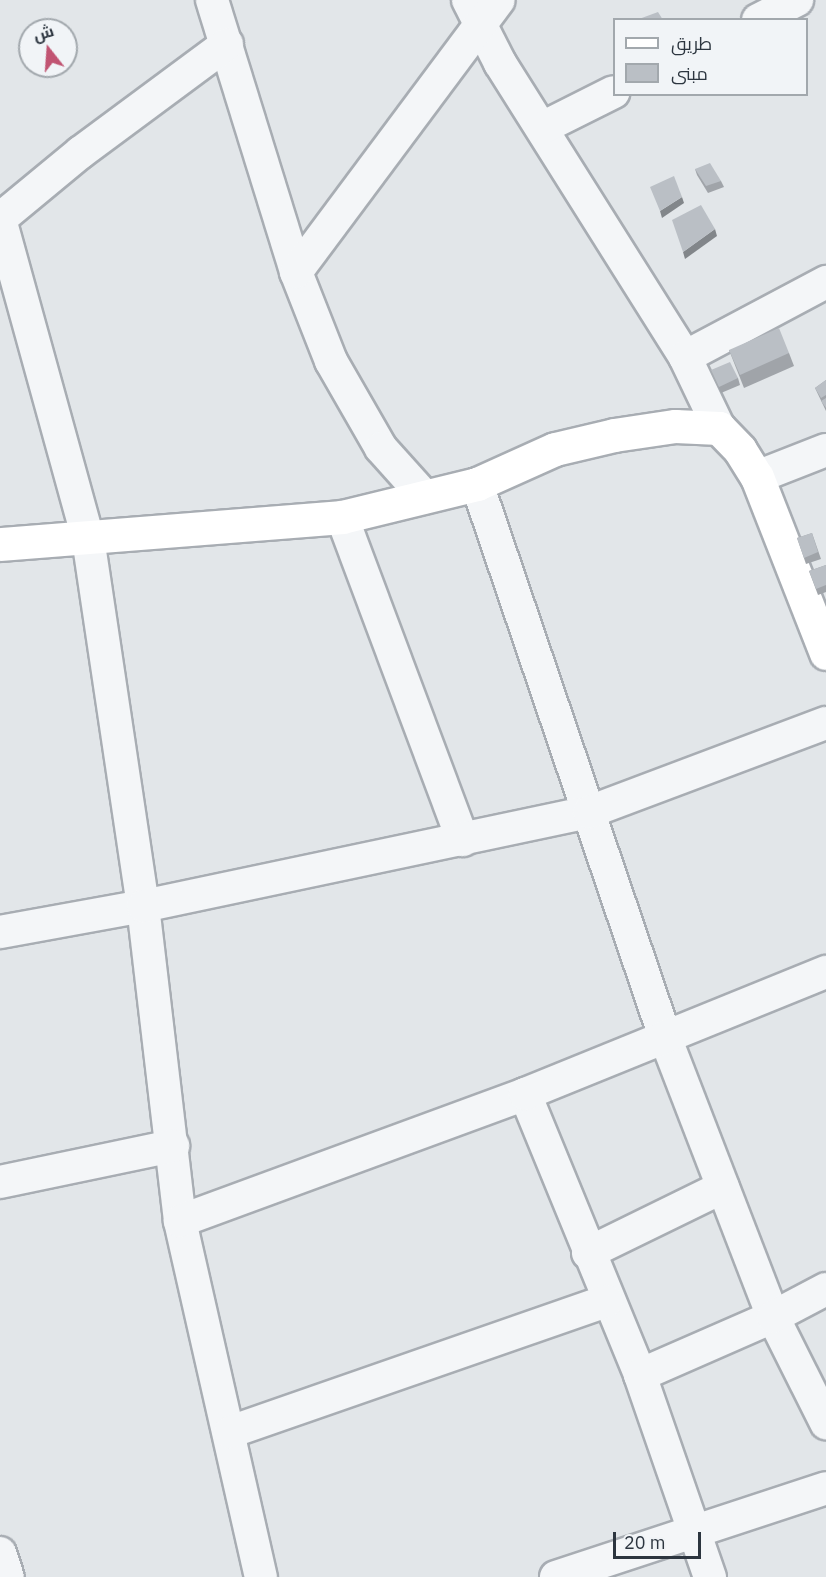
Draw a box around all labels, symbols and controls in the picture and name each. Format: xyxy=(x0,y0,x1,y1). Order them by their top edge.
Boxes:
north arrow xyxy=(18,18,78,78)
legend xyxy=(613,18,808,96)
text: ش xyxy=(31,20,56,45)
text: طريق xyxy=(671,32,712,55)
text: مبنى xyxy=(671,62,708,85)
scale bar xyxy=(616,1520,704,1558)
text: 20 m xyxy=(624,1531,666,1554)

